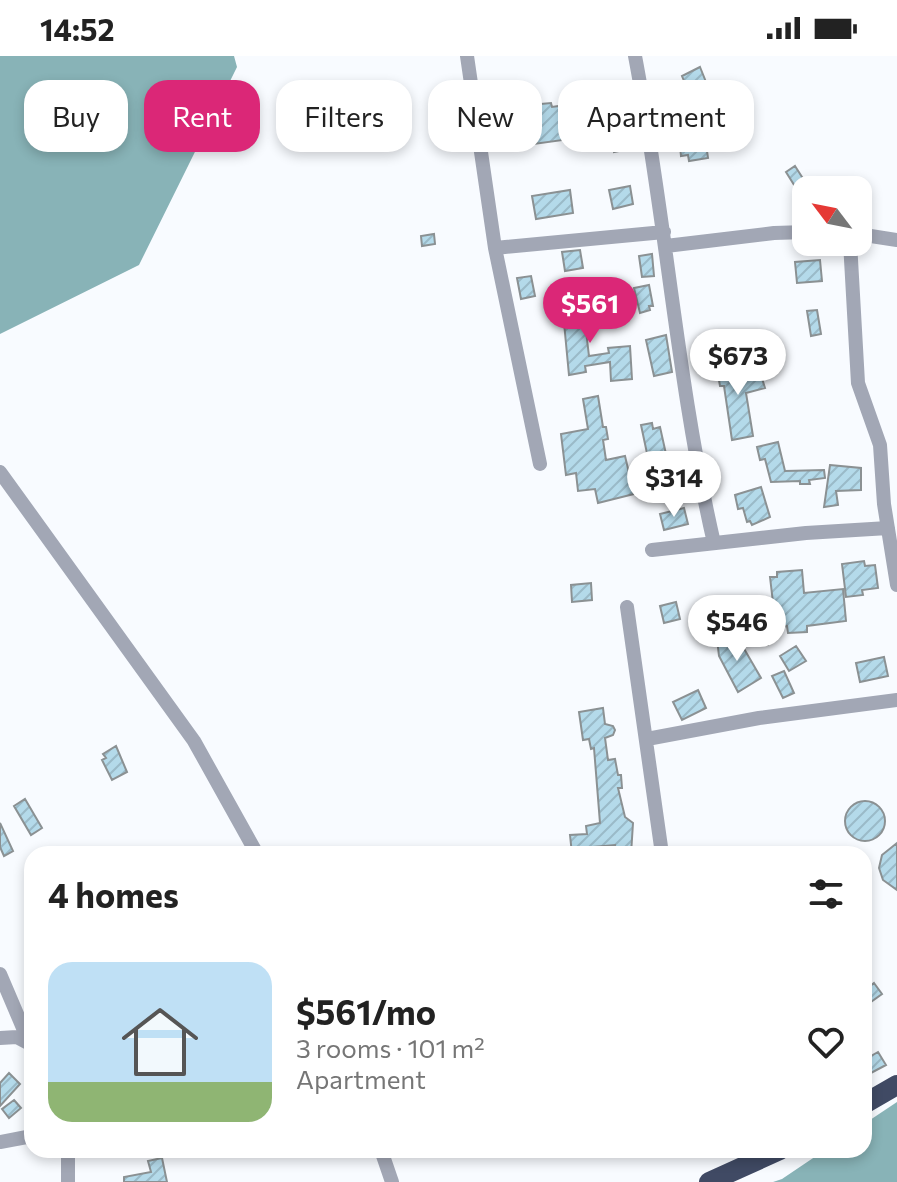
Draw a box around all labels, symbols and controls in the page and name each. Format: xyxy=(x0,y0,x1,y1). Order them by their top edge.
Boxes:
text: 14:52 xyxy=(40,10,114,47)
chip: Buy xyxy=(24,80,128,152)
chip: Rent xyxy=(144,80,260,152)
chip: Filters xyxy=(276,80,412,152)
chip: New xyxy=(428,80,542,152)
chip: Apartment xyxy=(558,80,754,152)
north arrow xyxy=(792,176,872,256)
map controls xyxy=(792,176,872,256)
pin: $561 xyxy=(543,277,637,345)
text: $561 xyxy=(561,287,619,318)
pin: $673 xyxy=(691,329,785,397)
text: $673 xyxy=(708,339,768,370)
pin: $314 xyxy=(627,451,721,519)
text: $314 xyxy=(645,461,703,492)
pin: $546 xyxy=(690,595,784,663)
text: $546 xyxy=(706,605,768,636)
icon: filters xyxy=(804,872,848,916)
text: 4 homes xyxy=(48,873,179,915)
text: $561/mo xyxy=(296,990,436,1032)
icon: home xyxy=(112,994,208,1090)
icon: heart xyxy=(804,1020,848,1064)
text: 3 rooms · 101 m² xyxy=(296,1032,485,1063)
text: Apartment xyxy=(296,1063,426,1094)

